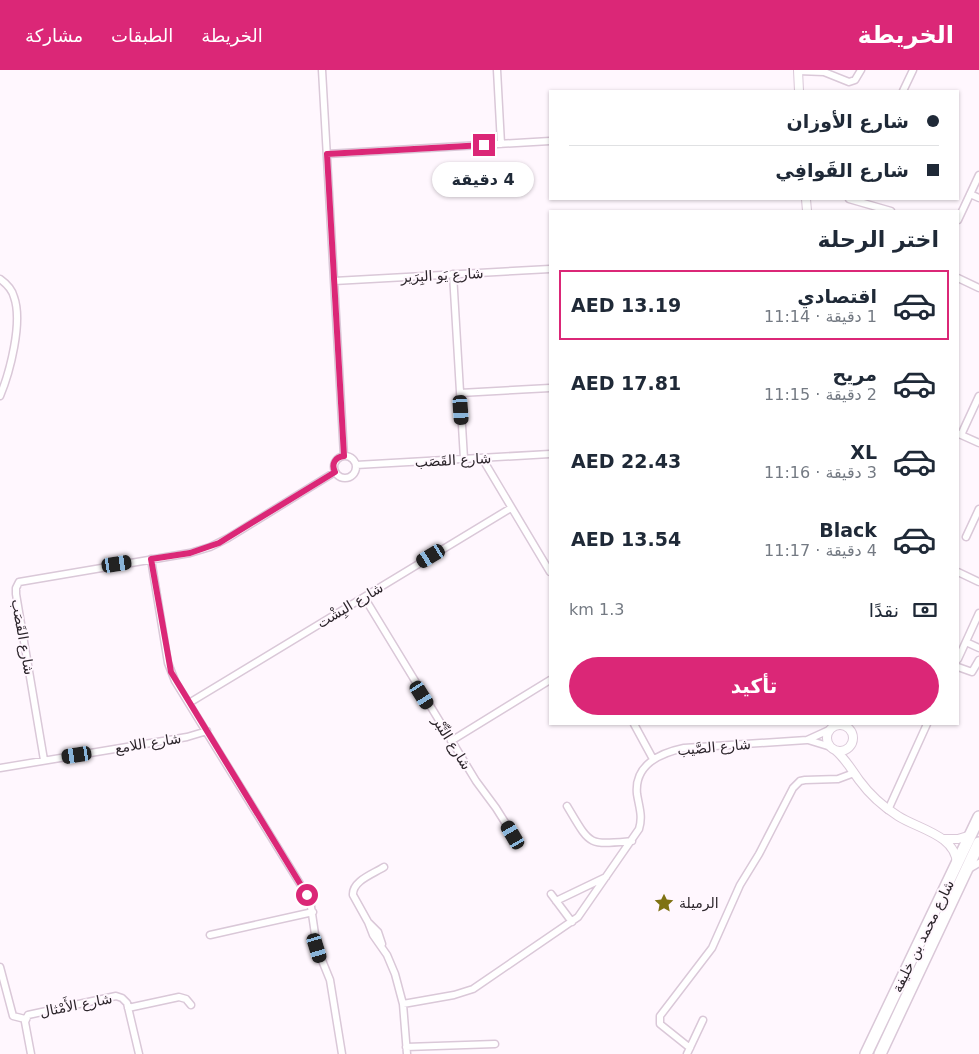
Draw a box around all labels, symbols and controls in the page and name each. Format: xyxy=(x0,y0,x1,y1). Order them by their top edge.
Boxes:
text: الخريطة xyxy=(858,21,954,49)
text: مشاركة xyxy=(25,25,83,46)
text: الطبقات xyxy=(111,25,173,46)
text: الخريطة xyxy=(201,25,263,46)
text: شارع الأوزان xyxy=(787,110,909,132)
route end xyxy=(473,134,495,156)
text: شارع القَوافِي xyxy=(775,159,909,181)
callout: 4 دقيقة xyxy=(433,162,535,198)
text: 4 دقيقة xyxy=(451,170,515,189)
text: اختر الرحلة xyxy=(818,227,939,252)
street label: شارع يَو البِرَير xyxy=(399,265,484,287)
icon: car xyxy=(892,283,937,328)
text: اقتصادي xyxy=(797,285,877,307)
text: AED 13.19 xyxy=(571,294,681,316)
text: 1 دقيقة · 11:14 xyxy=(764,307,877,326)
icon: car xyxy=(892,361,937,406)
text: مريح xyxy=(833,363,877,385)
text: AED 17.81 xyxy=(571,372,681,394)
text: 2 دقيقة · 11:15 xyxy=(764,385,877,404)
car xyxy=(452,395,469,425)
icon: car xyxy=(892,439,937,484)
text: XL xyxy=(850,441,877,463)
street label: شارع القَصَب xyxy=(414,450,492,471)
text: AED 22.43 xyxy=(571,450,681,472)
text: 3 دقيقة · 11:16 xyxy=(764,463,877,482)
icon: car xyxy=(892,517,937,562)
text: Black xyxy=(819,519,877,541)
text: AED 13.54 xyxy=(571,528,681,550)
text: 4 دقيقة · 11:17 xyxy=(764,541,877,560)
car xyxy=(414,542,447,570)
car xyxy=(101,554,132,574)
street label: شارع البِشْت xyxy=(314,579,387,632)
icon: cash xyxy=(911,596,939,624)
street label: شارع القَصَب xyxy=(7,598,38,676)
text: نقدًا xyxy=(869,599,899,621)
text: 1.3 km xyxy=(569,600,624,619)
button: تأكيد xyxy=(569,657,939,715)
car xyxy=(407,678,436,712)
street label: شارع التِّبْر xyxy=(428,713,475,773)
street label: شارع اللامع xyxy=(114,730,183,757)
street label: شارع الصَّيب xyxy=(677,736,752,759)
car xyxy=(61,745,92,765)
car xyxy=(499,818,526,852)
street label: شارع محمد بن خليفة xyxy=(889,877,958,995)
route start xyxy=(296,884,318,906)
place icon: الرميلة xyxy=(653,892,675,914)
place label: الرميلة xyxy=(679,895,719,912)
car xyxy=(305,931,328,965)
street label: شارع الأَمْثال xyxy=(38,988,114,1021)

